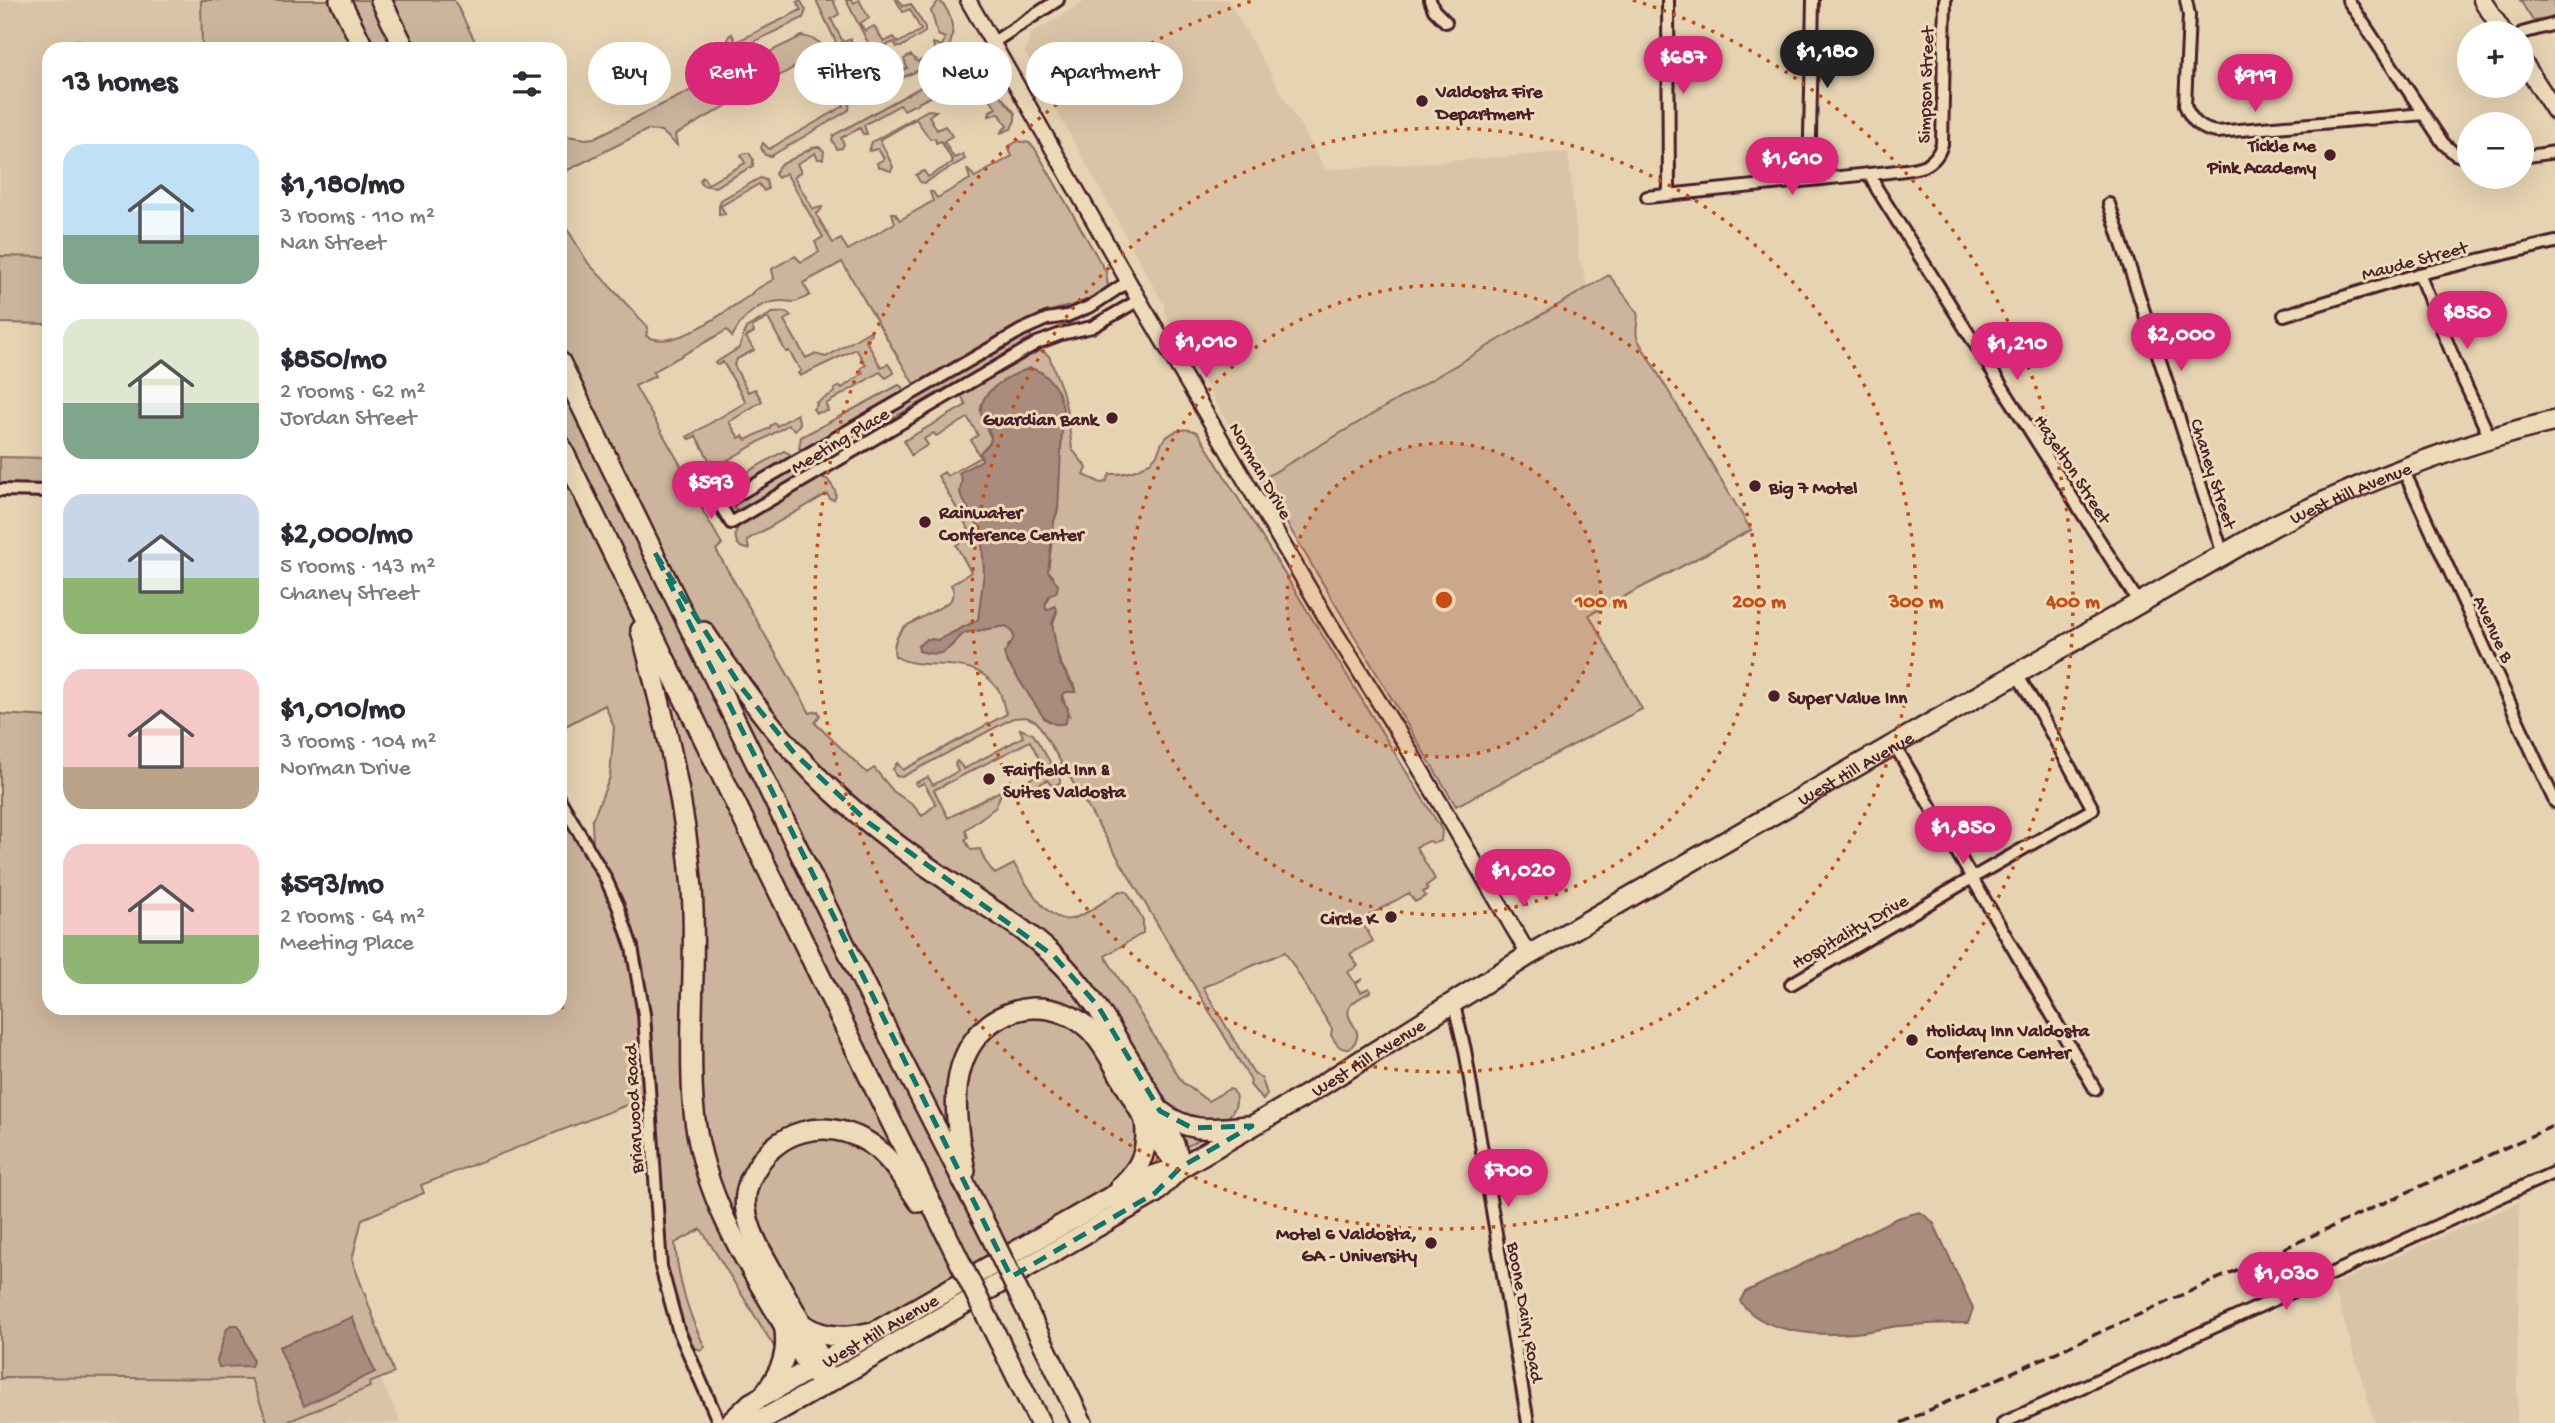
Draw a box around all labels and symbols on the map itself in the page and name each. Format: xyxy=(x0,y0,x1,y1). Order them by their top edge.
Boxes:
street label: Simpson Street xyxy=(1914,24,1941,144)
pin: $1,180 xyxy=(1770,31,1884,90)
pin: $687 xyxy=(1642,36,1724,96)
pin: $919 xyxy=(2214,54,2296,114)
place label: Valdosta Fire Department xyxy=(1434,82,1544,127)
marker: Valdosta Fire Department xyxy=(1414,93,1430,109)
place label: Tickle Me Pink Academy xyxy=(2206,136,2317,181)
pin: $1,610 xyxy=(1735,138,1849,197)
marker: Tickle Me Pink Academy xyxy=(2322,147,2338,163)
street label: Maude Street xyxy=(2359,237,2473,288)
pin: $850 xyxy=(2426,292,2508,351)
pin: $2,000 xyxy=(2124,314,2238,373)
pin: $1,010 xyxy=(1149,320,1263,380)
pin: $1,210 xyxy=(1960,322,2074,382)
street label: Meeting Place xyxy=(788,404,894,480)
place label: Guardian Bank xyxy=(983,410,1101,433)
marker: Guardian Bank xyxy=(1104,410,1120,426)
street label: Hazelton Street xyxy=(2027,411,2116,531)
street label: Chaney Street xyxy=(2183,416,2241,534)
street label: Norman Drive xyxy=(1222,419,1296,524)
street label: West Hill Avenue xyxy=(2287,458,2415,531)
pin: $593 xyxy=(670,462,752,521)
marker: Big 7 Motel xyxy=(1747,478,1763,494)
place label: Big 7 Motel xyxy=(1768,478,1857,501)
place label: Rainwater Conference Center xyxy=(938,503,1086,548)
marker: Rainwater Conference Center xyxy=(917,514,933,530)
centre of rings xyxy=(1432,588,1456,612)
text: 100 m xyxy=(1574,591,1627,616)
text: 200 m xyxy=(1732,591,1786,616)
text: 300 m xyxy=(1888,591,1943,616)
text: 400 m xyxy=(2045,591,2100,616)
street label: Avenue B xyxy=(2466,592,2518,668)
marker: Super Value Inn xyxy=(1766,688,1782,704)
place label: Super Value Inn xyxy=(1788,688,1908,711)
street label: West Hill Avenue xyxy=(1794,728,1919,813)
place label: Fairfield Inn & Suites Valdosta xyxy=(1002,760,1127,805)
marker: Fairfield Inn & Suites Valdosta xyxy=(981,771,997,787)
pin: $1,850 xyxy=(1906,806,2020,866)
pin: $1,020 xyxy=(1466,850,1580,909)
street label: Hospitality Drive xyxy=(1788,890,1913,976)
place label: Circle K xyxy=(1319,909,1380,932)
marker: Circle K xyxy=(1383,909,1399,925)
street label: West Hill Avenue xyxy=(1308,1015,1431,1104)
place label: Holiday Inn Valdosta Conference Center xyxy=(1925,1021,2091,1066)
marker: Holiday Inn Valdosta Conference Center xyxy=(1904,1032,1920,1048)
street label: Briarwood Road xyxy=(621,1042,650,1175)
pin: $700 xyxy=(1467,1150,1549,1209)
place label: Motel 6 Valdosta, GA - University xyxy=(1276,1224,1418,1269)
marker: Motel 6 Valdosta, GA - University xyxy=(1423,1235,1439,1251)
street label: Boone Dairy Road xyxy=(1500,1240,1548,1386)
pin: $1,030 xyxy=(2229,1252,2343,1312)
street label: West Hill Avenue xyxy=(819,1290,944,1375)

